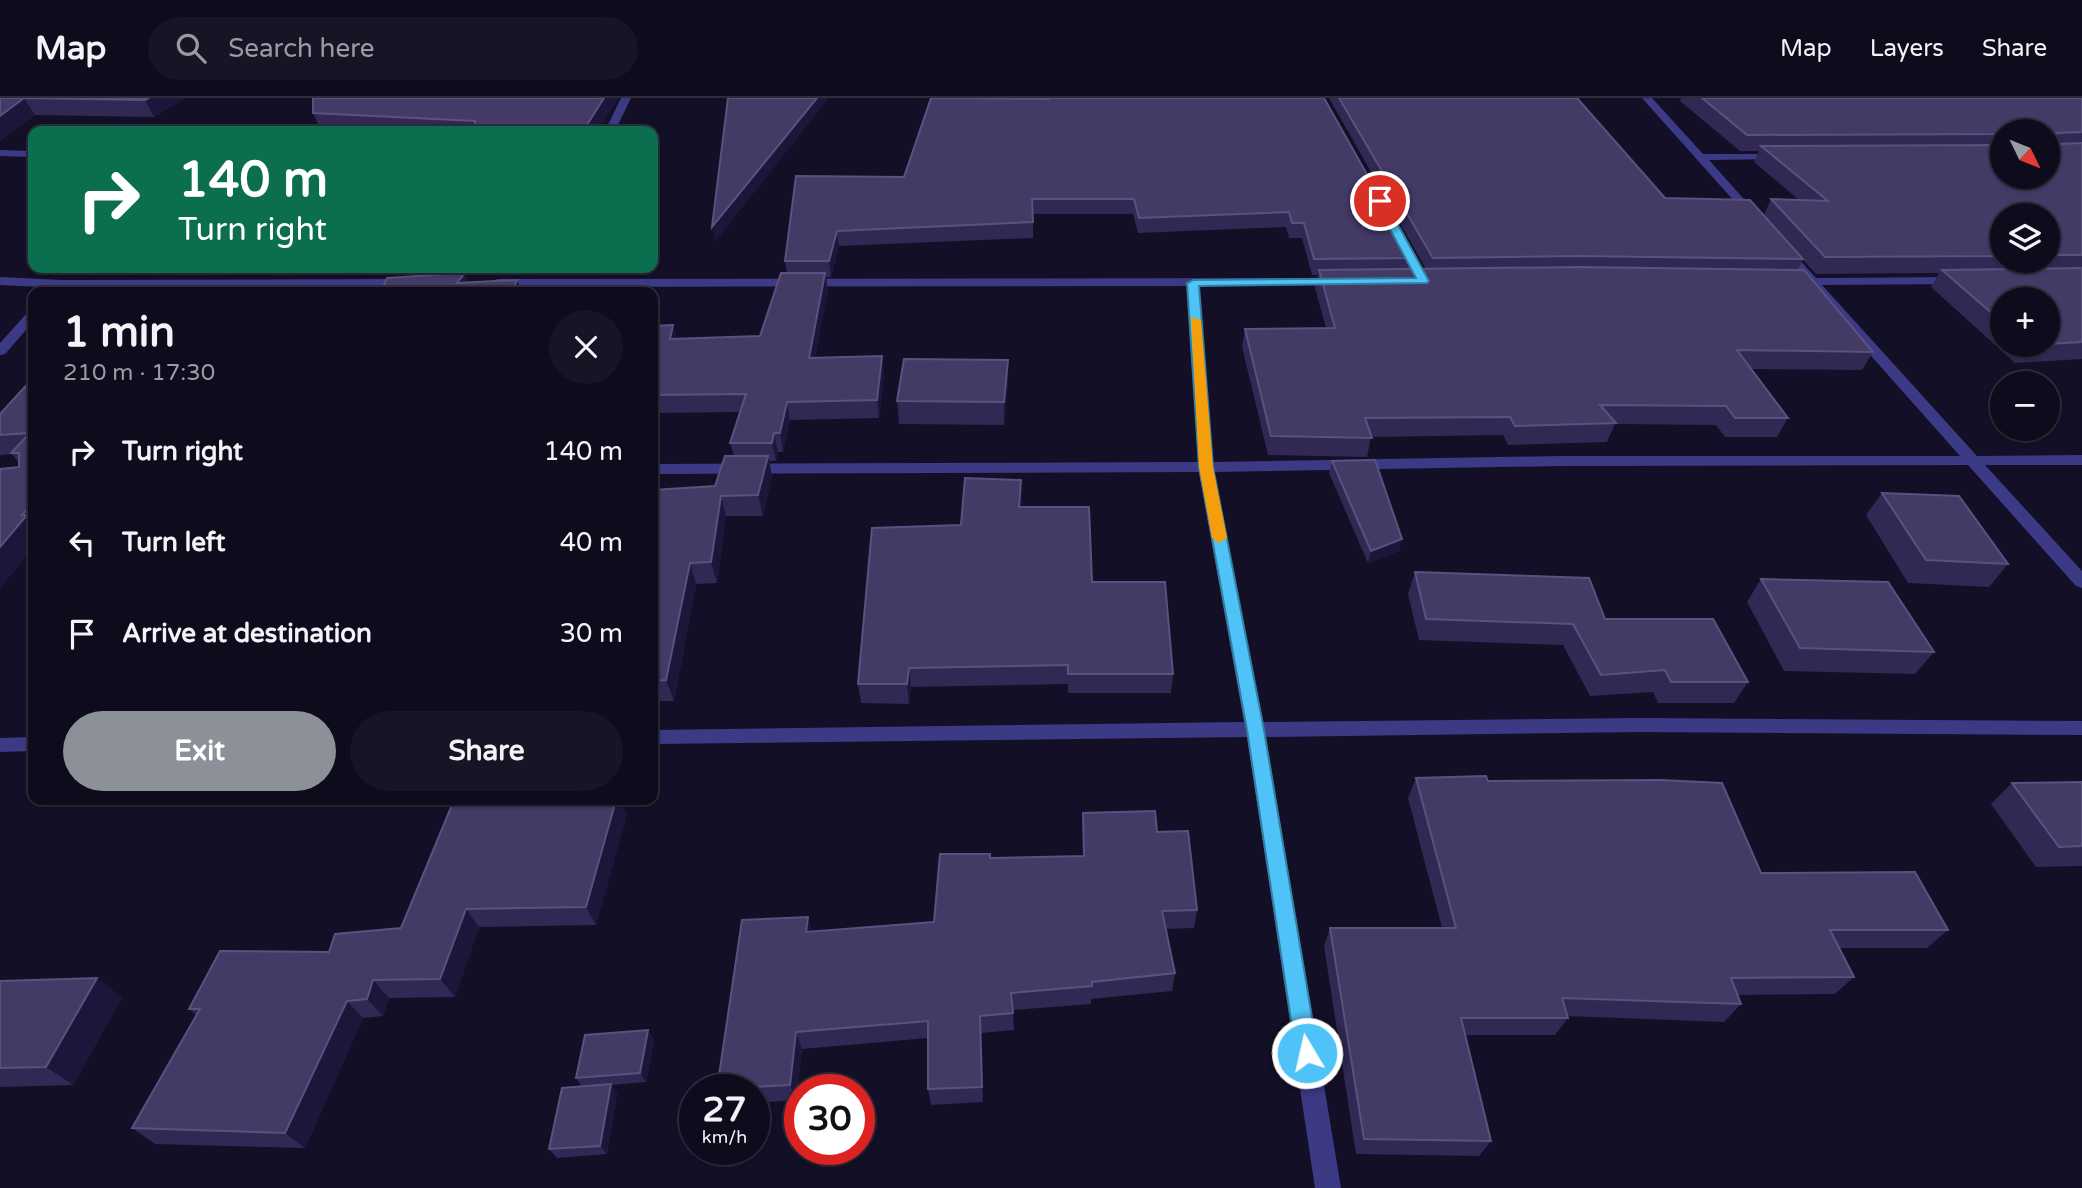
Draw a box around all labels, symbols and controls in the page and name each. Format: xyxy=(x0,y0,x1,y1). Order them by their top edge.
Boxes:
search box xyxy=(148,17,638,80)
text: Map xyxy=(35,29,106,68)
icon: search xyxy=(172,29,210,67)
text: Search here xyxy=(228,33,374,64)
text: Map xyxy=(1780,34,1832,63)
text: Layers xyxy=(1870,34,1944,63)
text: Share xyxy=(1982,34,2047,63)
north arrow xyxy=(1990,119,2060,189)
map controls xyxy=(1990,119,2060,441)
text: 140 m xyxy=(178,151,328,210)
icon: right xyxy=(63,154,154,245)
pin xyxy=(1350,171,1410,231)
icon: arrive xyxy=(1361,182,1399,220)
button: layers xyxy=(1990,203,2060,273)
text: Turn right xyxy=(178,211,327,249)
button: + xyxy=(1990,287,2060,357)
text: 1 min xyxy=(63,307,175,358)
button: close xyxy=(549,310,623,384)
text: 210 m · 17:30 xyxy=(63,359,215,387)
button: − xyxy=(1990,371,2060,441)
icon: right xyxy=(63,433,101,471)
text: Turn right xyxy=(122,436,243,467)
text: 140 m xyxy=(543,436,623,467)
icon: left xyxy=(63,524,101,562)
text: Turn left xyxy=(122,527,225,558)
text: 40 m xyxy=(560,527,623,558)
icon: arrive xyxy=(63,615,101,653)
text: Arrive at destination xyxy=(122,618,372,649)
text: 30 m xyxy=(560,618,623,649)
button: Exit xyxy=(63,711,336,791)
button: Share xyxy=(350,711,623,791)
position arrow xyxy=(1270,1016,1344,1090)
speed limit sign: 30 xyxy=(784,1074,875,1165)
text: 27 xyxy=(703,1089,746,1131)
text: km/h xyxy=(702,1126,747,1148)

